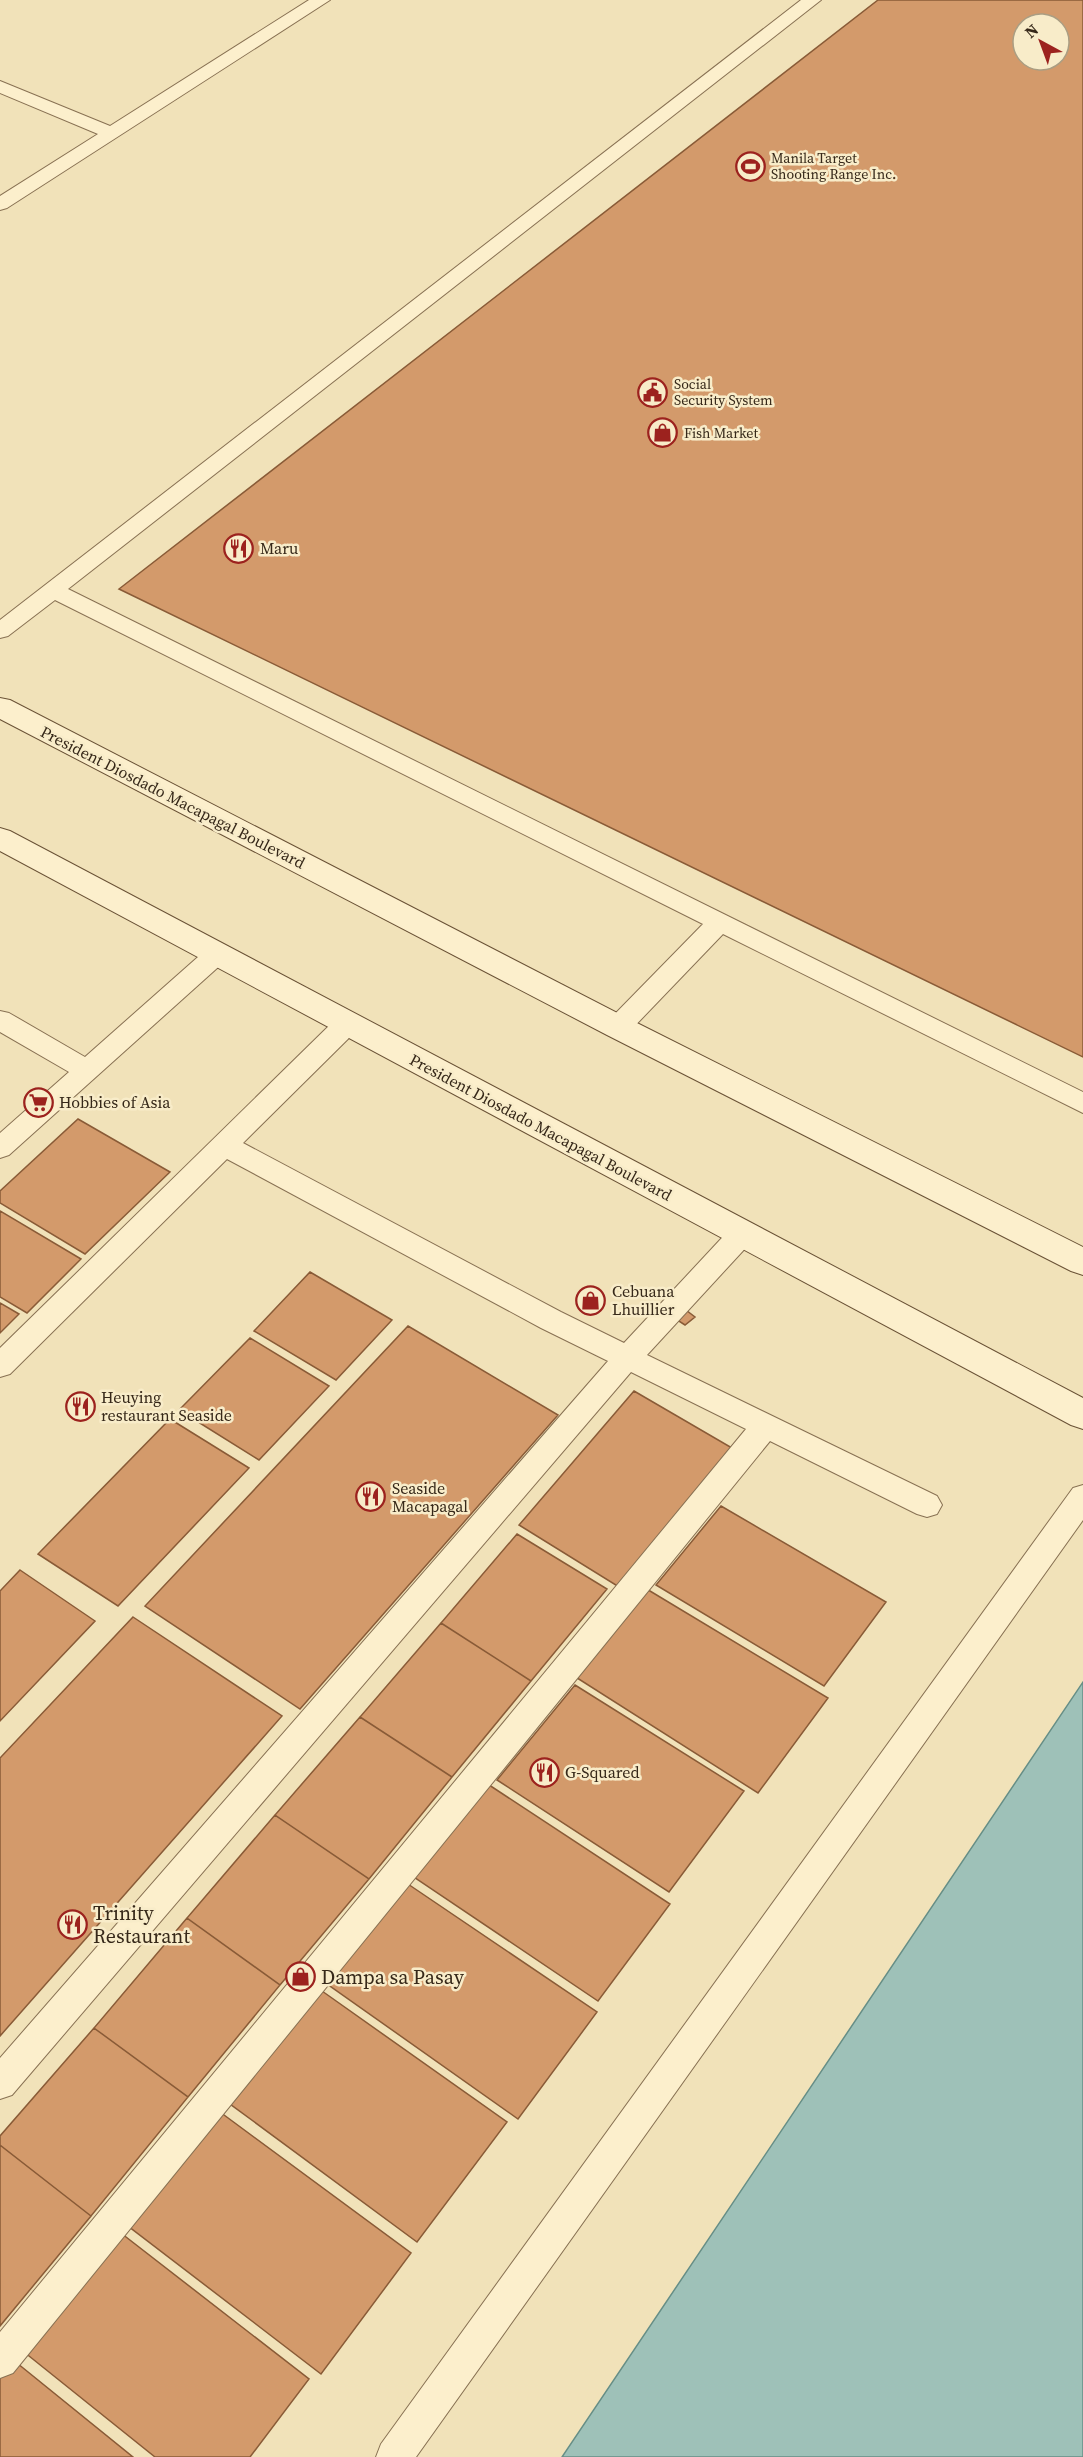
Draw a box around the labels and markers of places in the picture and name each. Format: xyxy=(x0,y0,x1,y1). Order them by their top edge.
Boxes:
place label: Manila Target Shooting Range Inc. xyxy=(771,148,896,184)
sports icon: Manila Target Shooting Range Inc. xyxy=(734,150,766,182)
place label: Social Security System xyxy=(674,374,773,410)
public building icon: Social Security System xyxy=(637,376,669,408)
shop icon: Fish Market xyxy=(647,417,679,449)
place label: Fish Market xyxy=(684,423,758,443)
restaurant icon: Maru xyxy=(223,532,255,564)
place label: Maru xyxy=(260,537,298,559)
supermarket icon: Hobbies of Asia xyxy=(22,1086,54,1118)
place label: Hobbies of Asia xyxy=(59,1091,171,1113)
place label: Cebuana Lhuillier xyxy=(612,1280,675,1320)
shop icon: Cebuana Lhuillier xyxy=(575,1284,607,1316)
place label: Heuying restaurant Seaside xyxy=(101,1386,232,1426)
restaurant icon: Heuying restaurant Seaside xyxy=(64,1390,96,1422)
place label: Seaside Macapagal xyxy=(392,1477,468,1517)
restaurant icon: Seaside Macapagal xyxy=(355,1481,387,1513)
restaurant icon: G-Squared xyxy=(528,1756,560,1788)
place label: G-Squared xyxy=(565,1761,640,1783)
place label: Trinity Restaurant xyxy=(93,1899,190,1950)
restaurant icon: Trinity Restaurant xyxy=(56,1909,88,1941)
shop icon: Dampa sa Pasay xyxy=(284,1961,316,1993)
place label: Dampa sa Pasay xyxy=(321,1963,465,1991)

